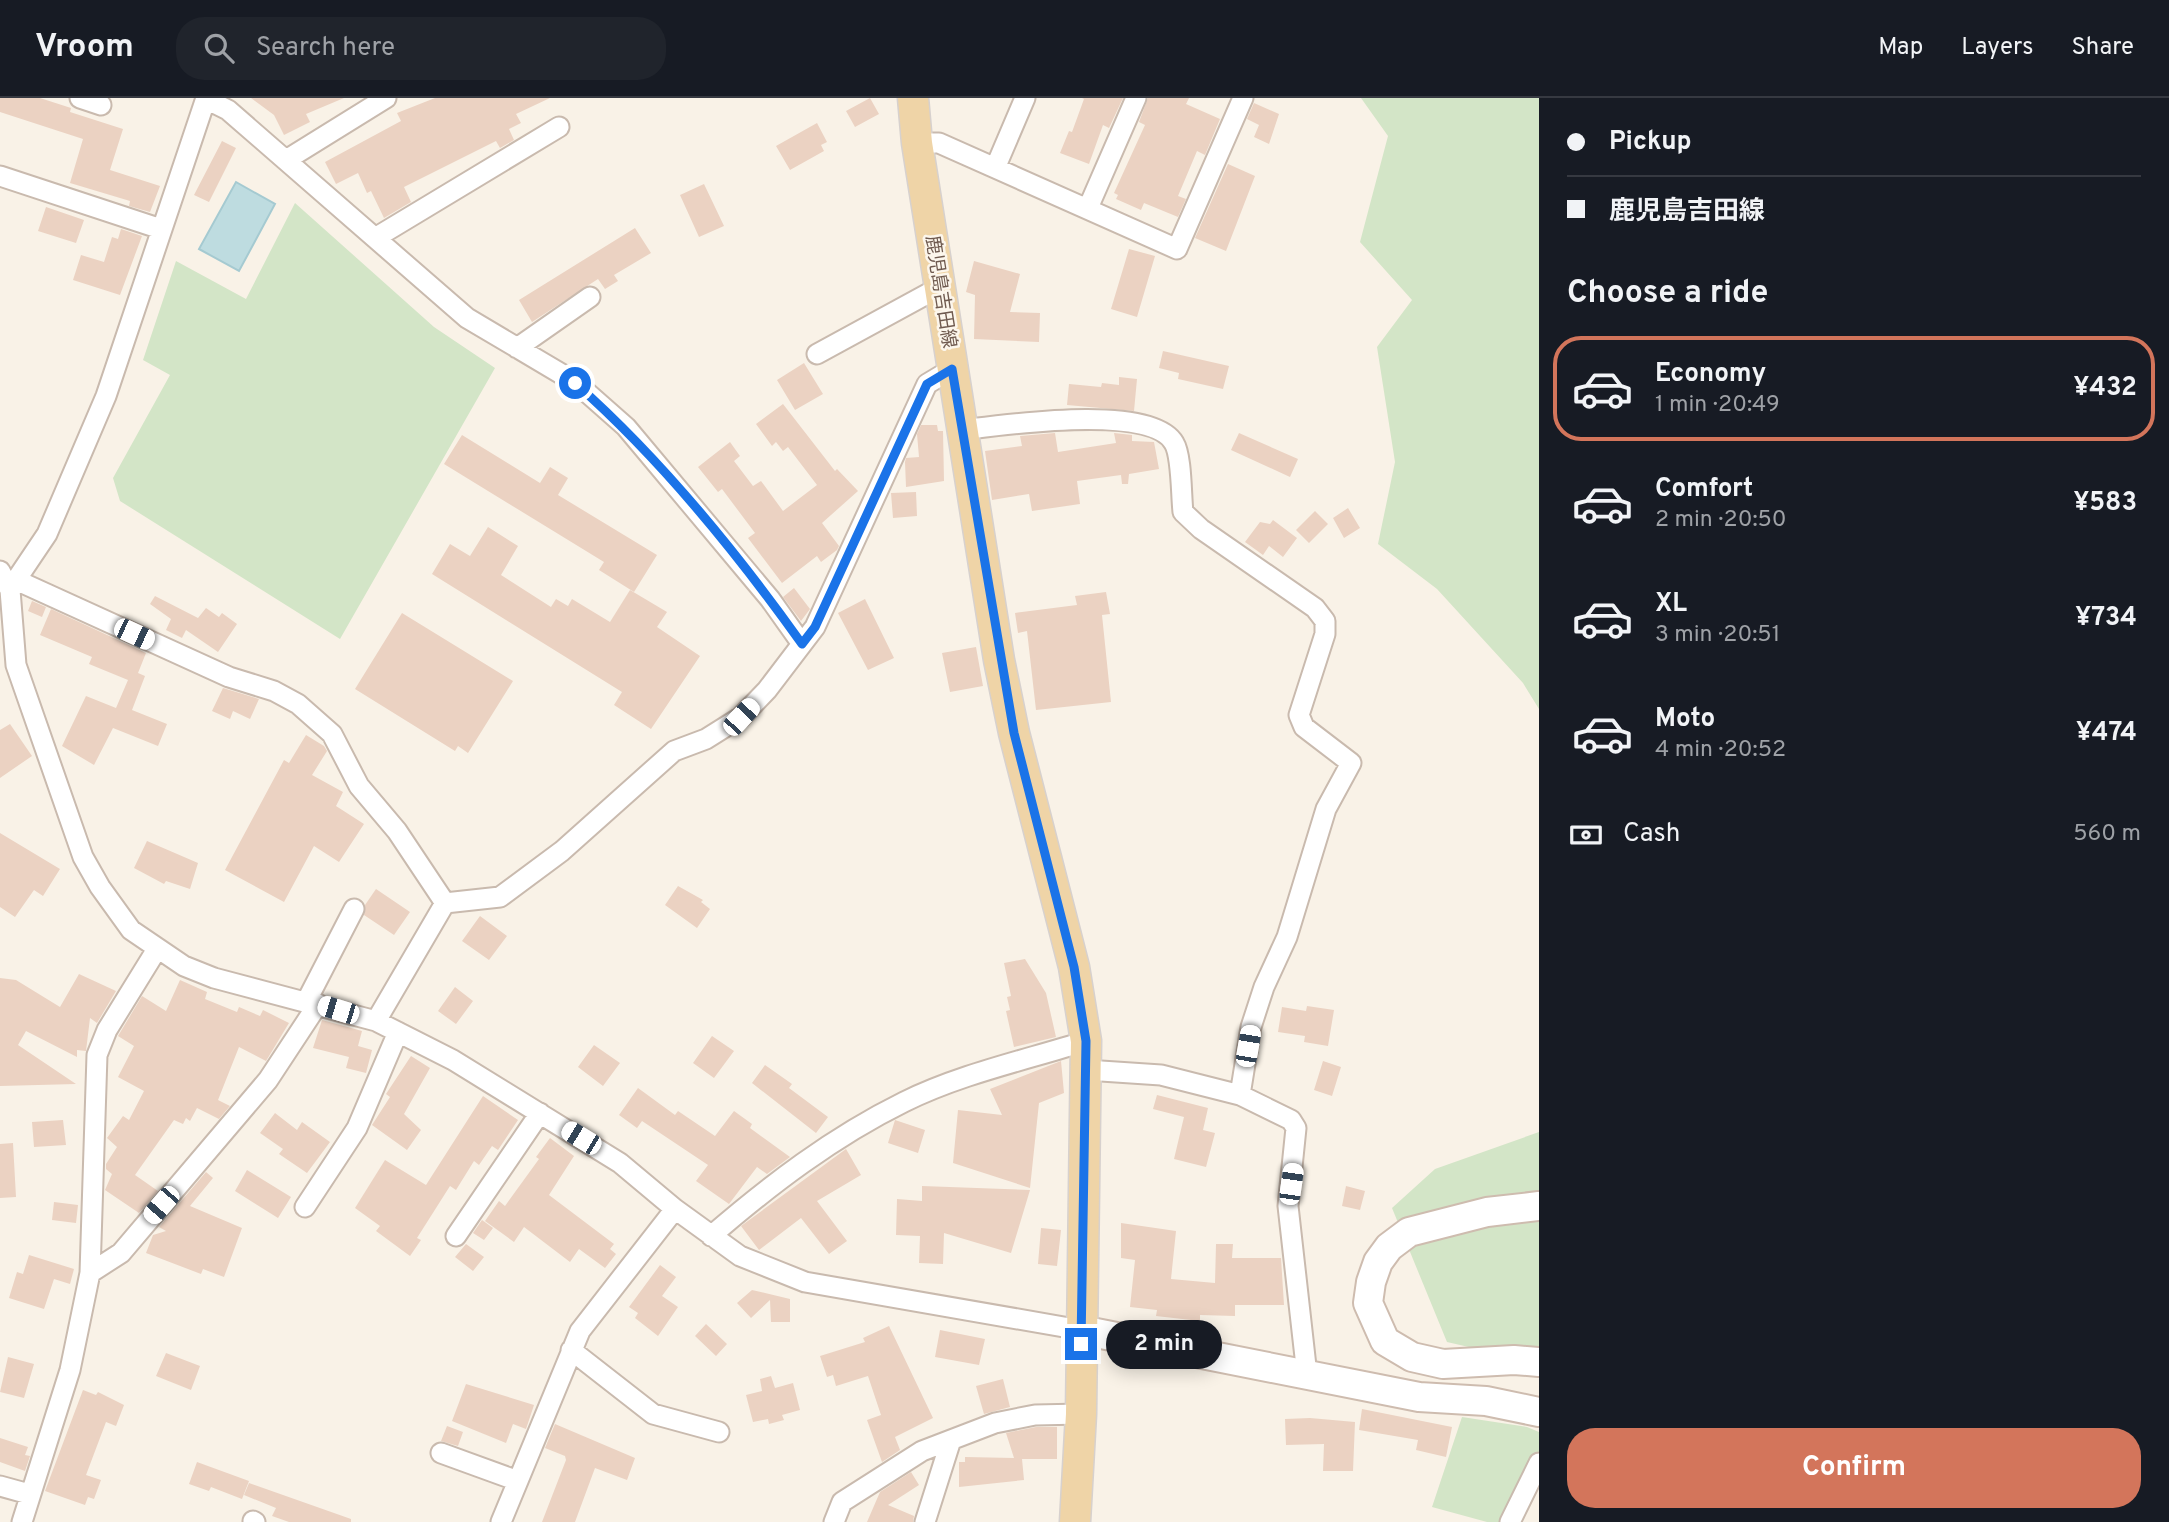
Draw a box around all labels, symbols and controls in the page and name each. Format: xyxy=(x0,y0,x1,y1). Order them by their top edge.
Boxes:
search box xyxy=(176,17,666,80)
text: Vroom xyxy=(35,27,134,69)
icon: search xyxy=(200,29,238,67)
text: Search here xyxy=(256,32,395,65)
text: Map xyxy=(1878,33,1923,63)
text: Layers xyxy=(1961,33,2033,63)
text: Share xyxy=(2071,33,2134,63)
text: Pickup xyxy=(1609,126,1692,159)
text: 鹿児島吉田線 xyxy=(1609,196,1765,229)
street label: 鹿児島吉田線 xyxy=(919,234,961,350)
text: Choose a ride xyxy=(1567,274,1768,314)
icon: car xyxy=(1571,357,1634,420)
text: Economy xyxy=(1655,358,1766,391)
route start xyxy=(559,367,591,399)
text: ¥432 xyxy=(2074,372,2137,405)
text: 1 min · 20:49 xyxy=(1655,391,1780,420)
icon: car xyxy=(1571,472,1634,535)
text: Comfort xyxy=(1655,473,1753,506)
text: ¥583 xyxy=(2073,487,2137,520)
text: 2 min · 20:50 xyxy=(1655,506,1787,535)
icon: car xyxy=(1571,587,1634,650)
text: XL xyxy=(1655,588,1687,621)
text: ¥734 xyxy=(2075,602,2137,635)
car xyxy=(111,616,158,652)
text: 3 min · 20:51 xyxy=(1655,621,1780,650)
car xyxy=(719,694,764,740)
icon: car xyxy=(1571,702,1634,765)
text: Moto xyxy=(1655,703,1715,736)
text: ¥474 xyxy=(2076,717,2137,750)
text: 4 min · 20:52 xyxy=(1655,736,1786,765)
icon: cash xyxy=(1567,816,1605,854)
text: Cash xyxy=(1623,818,1680,851)
text: 560 m xyxy=(2073,820,2141,849)
car xyxy=(315,994,362,1026)
car xyxy=(1235,1023,1262,1069)
car xyxy=(558,1118,605,1158)
car xyxy=(1278,1162,1305,1206)
car xyxy=(140,1182,183,1228)
callout: 2 min xyxy=(1106,1320,1221,1368)
route end xyxy=(1065,1328,1097,1360)
text: 2 min xyxy=(1134,1330,1194,1359)
button: Confirm xyxy=(1567,1428,2141,1508)

